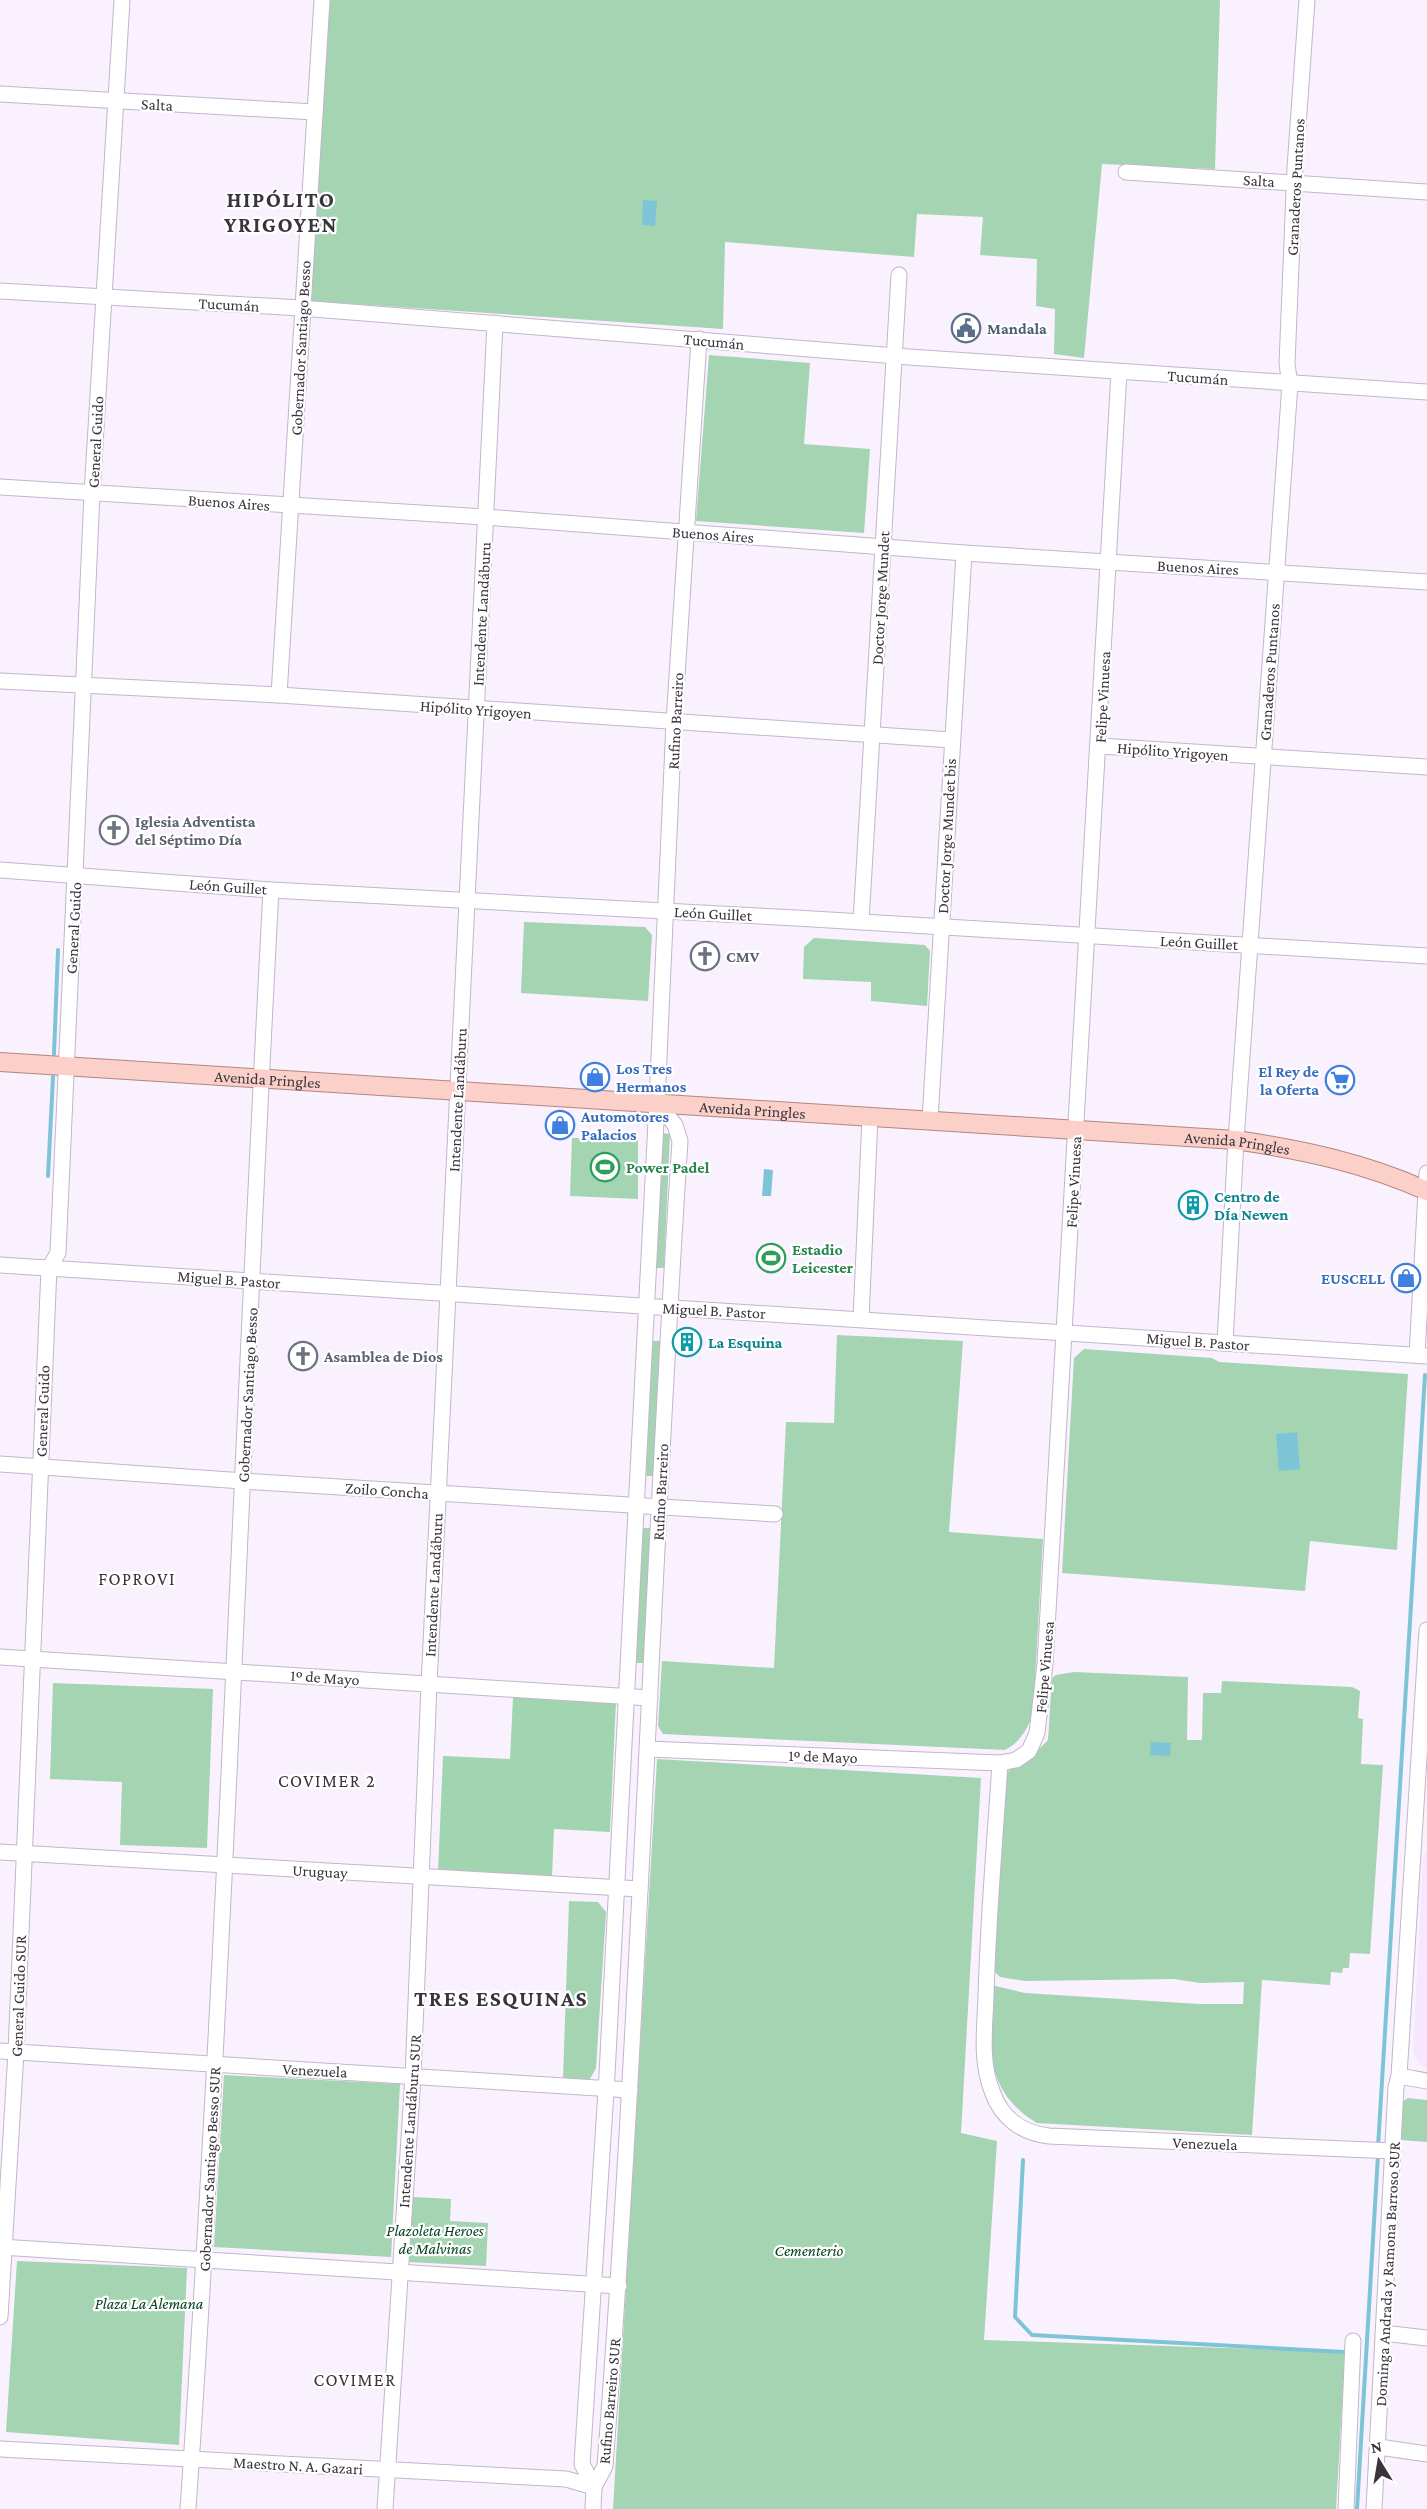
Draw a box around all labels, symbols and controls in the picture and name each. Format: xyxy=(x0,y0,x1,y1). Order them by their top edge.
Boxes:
street label: Salta xyxy=(141,95,174,114)
street label: Granaderos Puntanos xyxy=(1283,118,1308,256)
street label: Salta xyxy=(1243,171,1276,190)
district label: HIPÓLITO YRIGOYEN xyxy=(224,187,338,237)
street label: Gobernador Santiago Besso xyxy=(287,260,315,436)
street label: Tucumán xyxy=(198,294,260,315)
public building icon: Mandala xyxy=(950,312,982,344)
place label: Mandala xyxy=(987,320,1047,337)
street label: Tucumán xyxy=(683,330,746,353)
street label: Tucumán xyxy=(1167,367,1229,388)
street label: General Guido xyxy=(85,396,106,488)
street label: Buenos Aires xyxy=(187,491,270,514)
street label: Buenos Aires xyxy=(671,523,754,546)
street label: Doctor Jorge Mundet xyxy=(869,530,894,665)
street label: Intendente Landáburu xyxy=(469,541,494,686)
street label: Buenos Aires xyxy=(1157,557,1239,578)
street label: Granaderos Puntanos xyxy=(1256,603,1283,741)
street label: Felipe Vinuesa xyxy=(1092,650,1114,744)
street label: Rufino Barreiro xyxy=(664,672,687,770)
street label: Hipólito Yrigoyen xyxy=(420,697,533,723)
street label: Hipólito Yrigoyen xyxy=(1117,739,1230,765)
street label: Doctor Jorge Mundet bis xyxy=(934,758,960,914)
place label: Iglesia Adventista del Séptimo Día xyxy=(135,813,256,848)
church icon: Iglesia Adventista del Séptimo Día xyxy=(98,814,130,846)
street label: León Guillet xyxy=(188,875,268,898)
street label: General Guido xyxy=(63,882,84,974)
street label: León Guillet xyxy=(674,903,753,924)
street label: León Guillet xyxy=(1160,932,1239,953)
church icon: CMV xyxy=(689,940,721,972)
place label: CMV xyxy=(726,948,760,965)
street label: Intendente Landáburu xyxy=(445,1027,470,1172)
place label: Los Tres Hermanos xyxy=(616,1060,687,1095)
shop icon: Los Tres Hermanos xyxy=(579,1061,611,1093)
place label: El Rey de la Oferta xyxy=(1258,1063,1320,1098)
supermarket icon: El Rey de la Oferta xyxy=(1324,1064,1356,1096)
street label: Avenida Pringles xyxy=(214,1068,321,1091)
street label: Avenida Pringles xyxy=(699,1098,806,1122)
place label: Automotores Palacios xyxy=(580,1108,670,1143)
shop icon: Automotores Palacios xyxy=(544,1109,576,1141)
street label: Avenida Pringles xyxy=(1184,1129,1291,1158)
street label: Felipe Vinuesa xyxy=(1063,1135,1085,1229)
sports icon: Power Padel xyxy=(589,1151,621,1183)
place label: Power Padel xyxy=(626,1159,710,1176)
place label: Centro de DÍa Newen xyxy=(1214,1188,1288,1223)
building icon: Centro de DÍa Newen xyxy=(1177,1189,1209,1221)
place label: Estadio Leicester xyxy=(792,1241,854,1276)
sports icon: Estadio Leicester xyxy=(755,1242,787,1274)
shop icon: EUSCELL xyxy=(1390,1262,1422,1294)
street label: Miguel B. Pastor xyxy=(177,1267,282,1293)
place label: EUSCELL xyxy=(1321,1270,1385,1287)
street label: Miguel B. Pastor xyxy=(662,1299,766,1323)
street label: Gobernador Santiago Besso xyxy=(234,1307,262,1483)
building icon: La Esquina xyxy=(671,1326,703,1358)
street label: Miguel B. Pastor xyxy=(1146,1329,1251,1355)
place label: La Esquina xyxy=(708,1334,783,1351)
church icon: Asamblea de Dios xyxy=(287,1340,319,1372)
place label: Asamblea de Dios xyxy=(323,1348,443,1365)
street label: General Guido xyxy=(32,1365,53,1457)
street label: Rufino Barreiro xyxy=(649,1443,672,1541)
street label: Zoilo Concha xyxy=(344,1479,430,1502)
street label: Intendente Landáburu xyxy=(421,1512,446,1657)
district label: FOPROVI xyxy=(98,1569,176,1589)
street label: Felipe Vinuesa xyxy=(1032,1620,1058,1714)
street label: 1º de Mayo xyxy=(290,1667,360,1689)
street label: 1º de Mayo xyxy=(788,1747,858,1767)
district label: COVIMER 2 xyxy=(278,1771,376,1791)
street label: Uruguay xyxy=(292,1862,349,1882)
street label: General Guido SUR xyxy=(8,1935,29,2057)
district label: TRES ESQUINAS xyxy=(414,1986,588,2011)
street label: Intendente Landáburu SUR xyxy=(395,2034,424,2208)
street label: Venezuela xyxy=(282,2060,348,2081)
street label: Gobernador Santiago Besso SUR xyxy=(196,2066,224,2272)
street label: Venezuela xyxy=(1172,2134,1238,2153)
street label: Dominga Andrada y Ramona Barroso SUR xyxy=(1372,2141,1404,2407)
park label: Plazoleta Heroes de Malvinas xyxy=(386,2222,484,2257)
park label: Cementerio xyxy=(775,2242,844,2259)
park label: Plaza La Alemana xyxy=(95,2295,204,2312)
street label: Rufino Barreiro SUR xyxy=(596,2337,623,2465)
district label: COVIMER xyxy=(313,2370,397,2390)
north arrow xyxy=(1349,2431,1409,2491)
text: N xyxy=(1369,2437,1383,2456)
street label: Maestro N. A. Gazari xyxy=(233,2454,363,2477)

